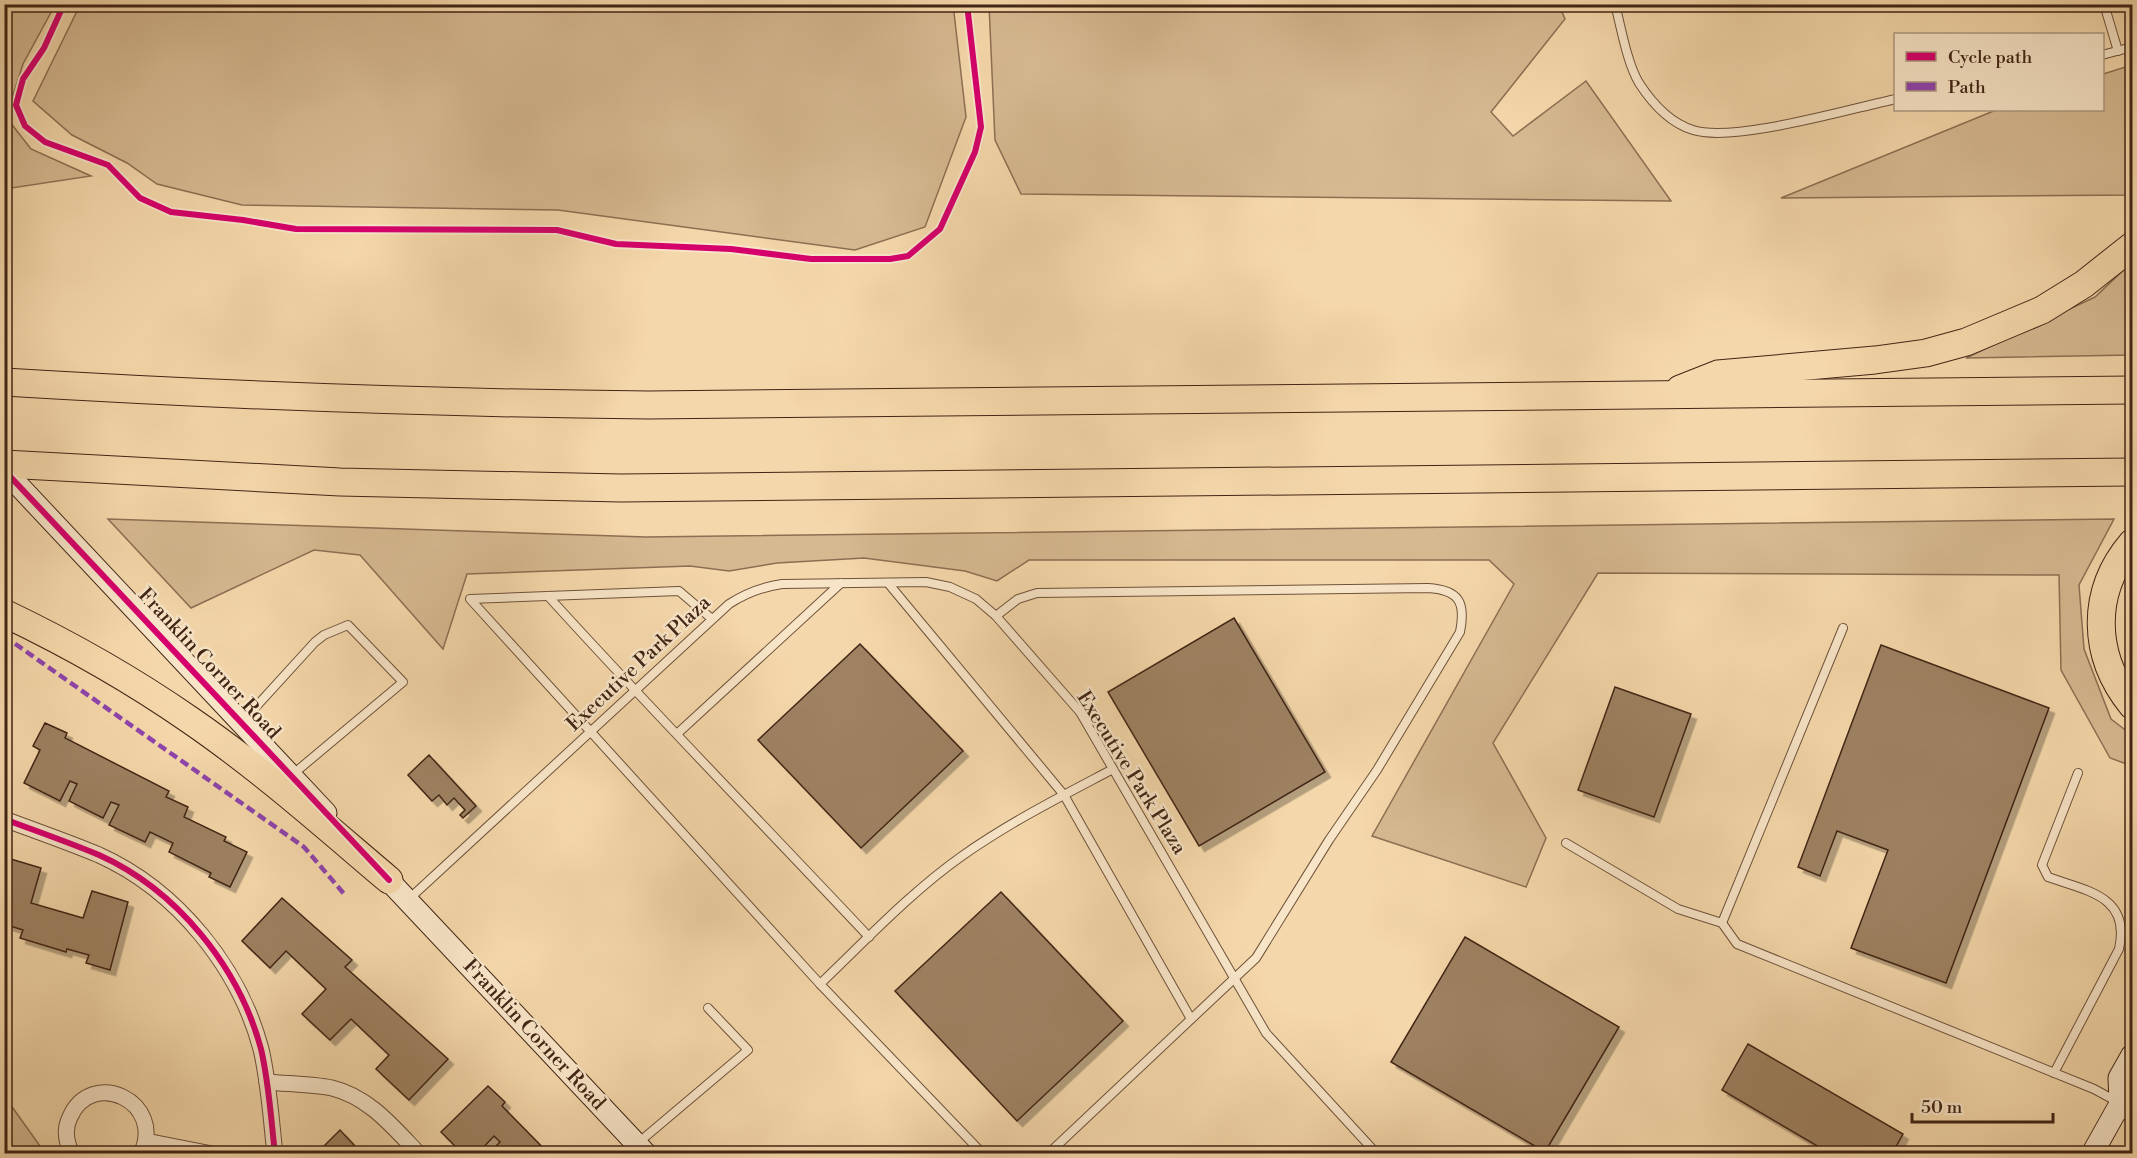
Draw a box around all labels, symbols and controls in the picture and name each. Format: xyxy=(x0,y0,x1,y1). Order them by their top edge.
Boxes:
legend xyxy=(1894,33,2104,111)
text: Cycle path xyxy=(1948,46,2032,69)
text: Path xyxy=(1948,76,1986,99)
street label: Franklin Corner Road xyxy=(132,583,286,745)
street label: Executive Park Plaza xyxy=(562,590,717,737)
street label: Executive Park Plaza xyxy=(1071,687,1192,860)
street label: Franklin Corner Road xyxy=(457,954,611,1116)
scale bar xyxy=(1912,1086,2053,1124)
text: 50 m xyxy=(1921,1096,1963,1119)

